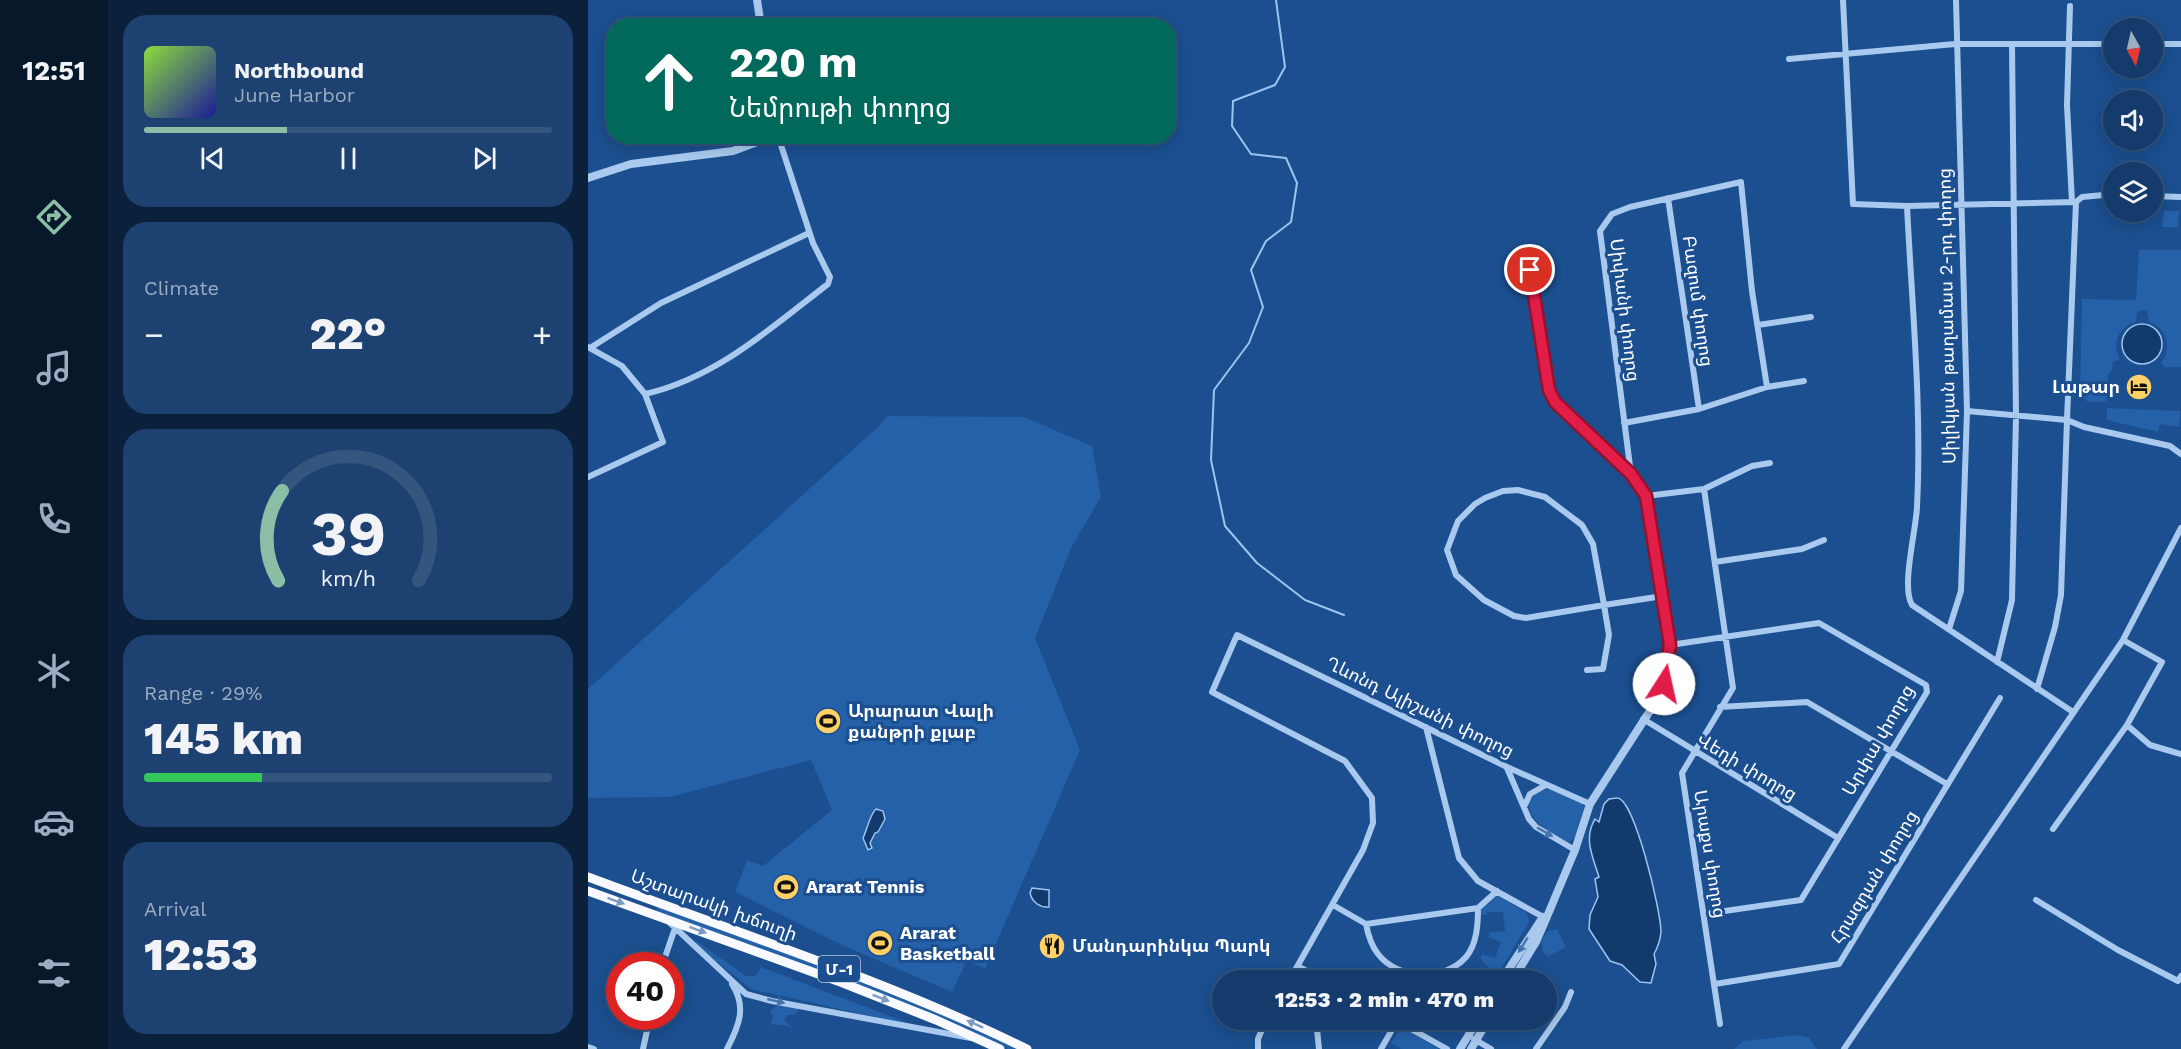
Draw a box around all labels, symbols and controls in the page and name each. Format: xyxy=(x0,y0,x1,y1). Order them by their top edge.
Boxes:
north arrow xyxy=(2103,18,2163,78)
map controls xyxy=(2103,18,2163,222)
text: 220 m xyxy=(729,38,858,87)
icon: ahead xyxy=(630,42,708,120)
text: 12:51 xyxy=(22,55,86,87)
text: Northbound xyxy=(234,58,364,83)
text: June Harbor xyxy=(234,83,355,107)
button: sound xyxy=(2103,90,2163,150)
text: Նեմրութի փողոց xyxy=(729,92,951,124)
icon: previous xyxy=(196,142,229,175)
icon: pause xyxy=(332,142,365,175)
icon: next xyxy=(468,142,501,175)
button: layers xyxy=(2103,162,2163,222)
street label: Սիլիկյան թաղամաս 2-րդ փողոց xyxy=(1933,168,1960,464)
icon: directions xyxy=(33,196,75,238)
street label: Բազում փողոց xyxy=(1679,234,1718,368)
street label: Սիփանի փողոց xyxy=(1606,237,1645,383)
pin xyxy=(1504,244,1555,295)
icon: arrive xyxy=(1513,253,1546,286)
text: Climate xyxy=(144,276,219,300)
text: 22° xyxy=(310,307,386,360)
text: − xyxy=(144,315,164,354)
text: + xyxy=(532,315,552,354)
icon: music xyxy=(33,347,75,389)
hotel icon: Լաթար xyxy=(2124,372,2154,402)
place label: Լաթար xyxy=(2052,376,2120,397)
icon: phone xyxy=(33,498,75,540)
text: 39 xyxy=(310,498,386,571)
text: km/h xyxy=(320,567,376,592)
icon: climate xyxy=(33,650,75,692)
street label: Ղևոնդ Ալիշանի փողոց xyxy=(1323,652,1518,761)
position arrow xyxy=(1632,652,1696,716)
text: Range · 29% xyxy=(144,681,262,705)
street label: Արփա փողոց xyxy=(1837,681,1918,799)
place label: Արարատ Վալի քանթրի քլաբ xyxy=(848,700,994,742)
sports icon: Արարատ Վալի քանթրի քլաբ xyxy=(813,706,843,736)
text: 145 km xyxy=(144,712,303,765)
street label: Վեդի փողոց xyxy=(1694,729,1801,805)
street label: Արաքս փողոց xyxy=(1690,788,1731,919)
icon: car xyxy=(33,801,75,843)
street label: Հրազդան փողոց xyxy=(1826,806,1922,947)
one-way arrow xyxy=(1537,827,1553,838)
street label: Աշտարակի խճուղի xyxy=(628,865,800,944)
sports icon: Ararat Tennis xyxy=(771,872,801,902)
place label: Ararat Tennis xyxy=(806,876,925,897)
one-way arrow xyxy=(607,896,625,906)
text: Arrival xyxy=(144,897,206,921)
place label: Ararat Basketball xyxy=(900,922,995,964)
one-way arrow xyxy=(689,926,707,936)
text: 12:53 xyxy=(144,928,258,981)
sports icon: Ararat Basketball xyxy=(865,928,895,958)
restaurant icon: Մանդարինկա Պարկ xyxy=(1037,931,1067,961)
place label: Մանդարինկա Պարկ xyxy=(1072,935,1270,956)
one-way arrow xyxy=(1518,937,1529,953)
icon: filters xyxy=(33,952,75,994)
speed limit sign: 40 xyxy=(606,952,684,1030)
road number: Մ-1 xyxy=(818,956,860,982)
text: 12:53 · 2 min · 470 m xyxy=(1275,987,1494,1012)
one-way arrow xyxy=(872,994,890,1003)
one-way arrow xyxy=(766,997,785,1007)
one-way arrow xyxy=(966,1019,983,1028)

